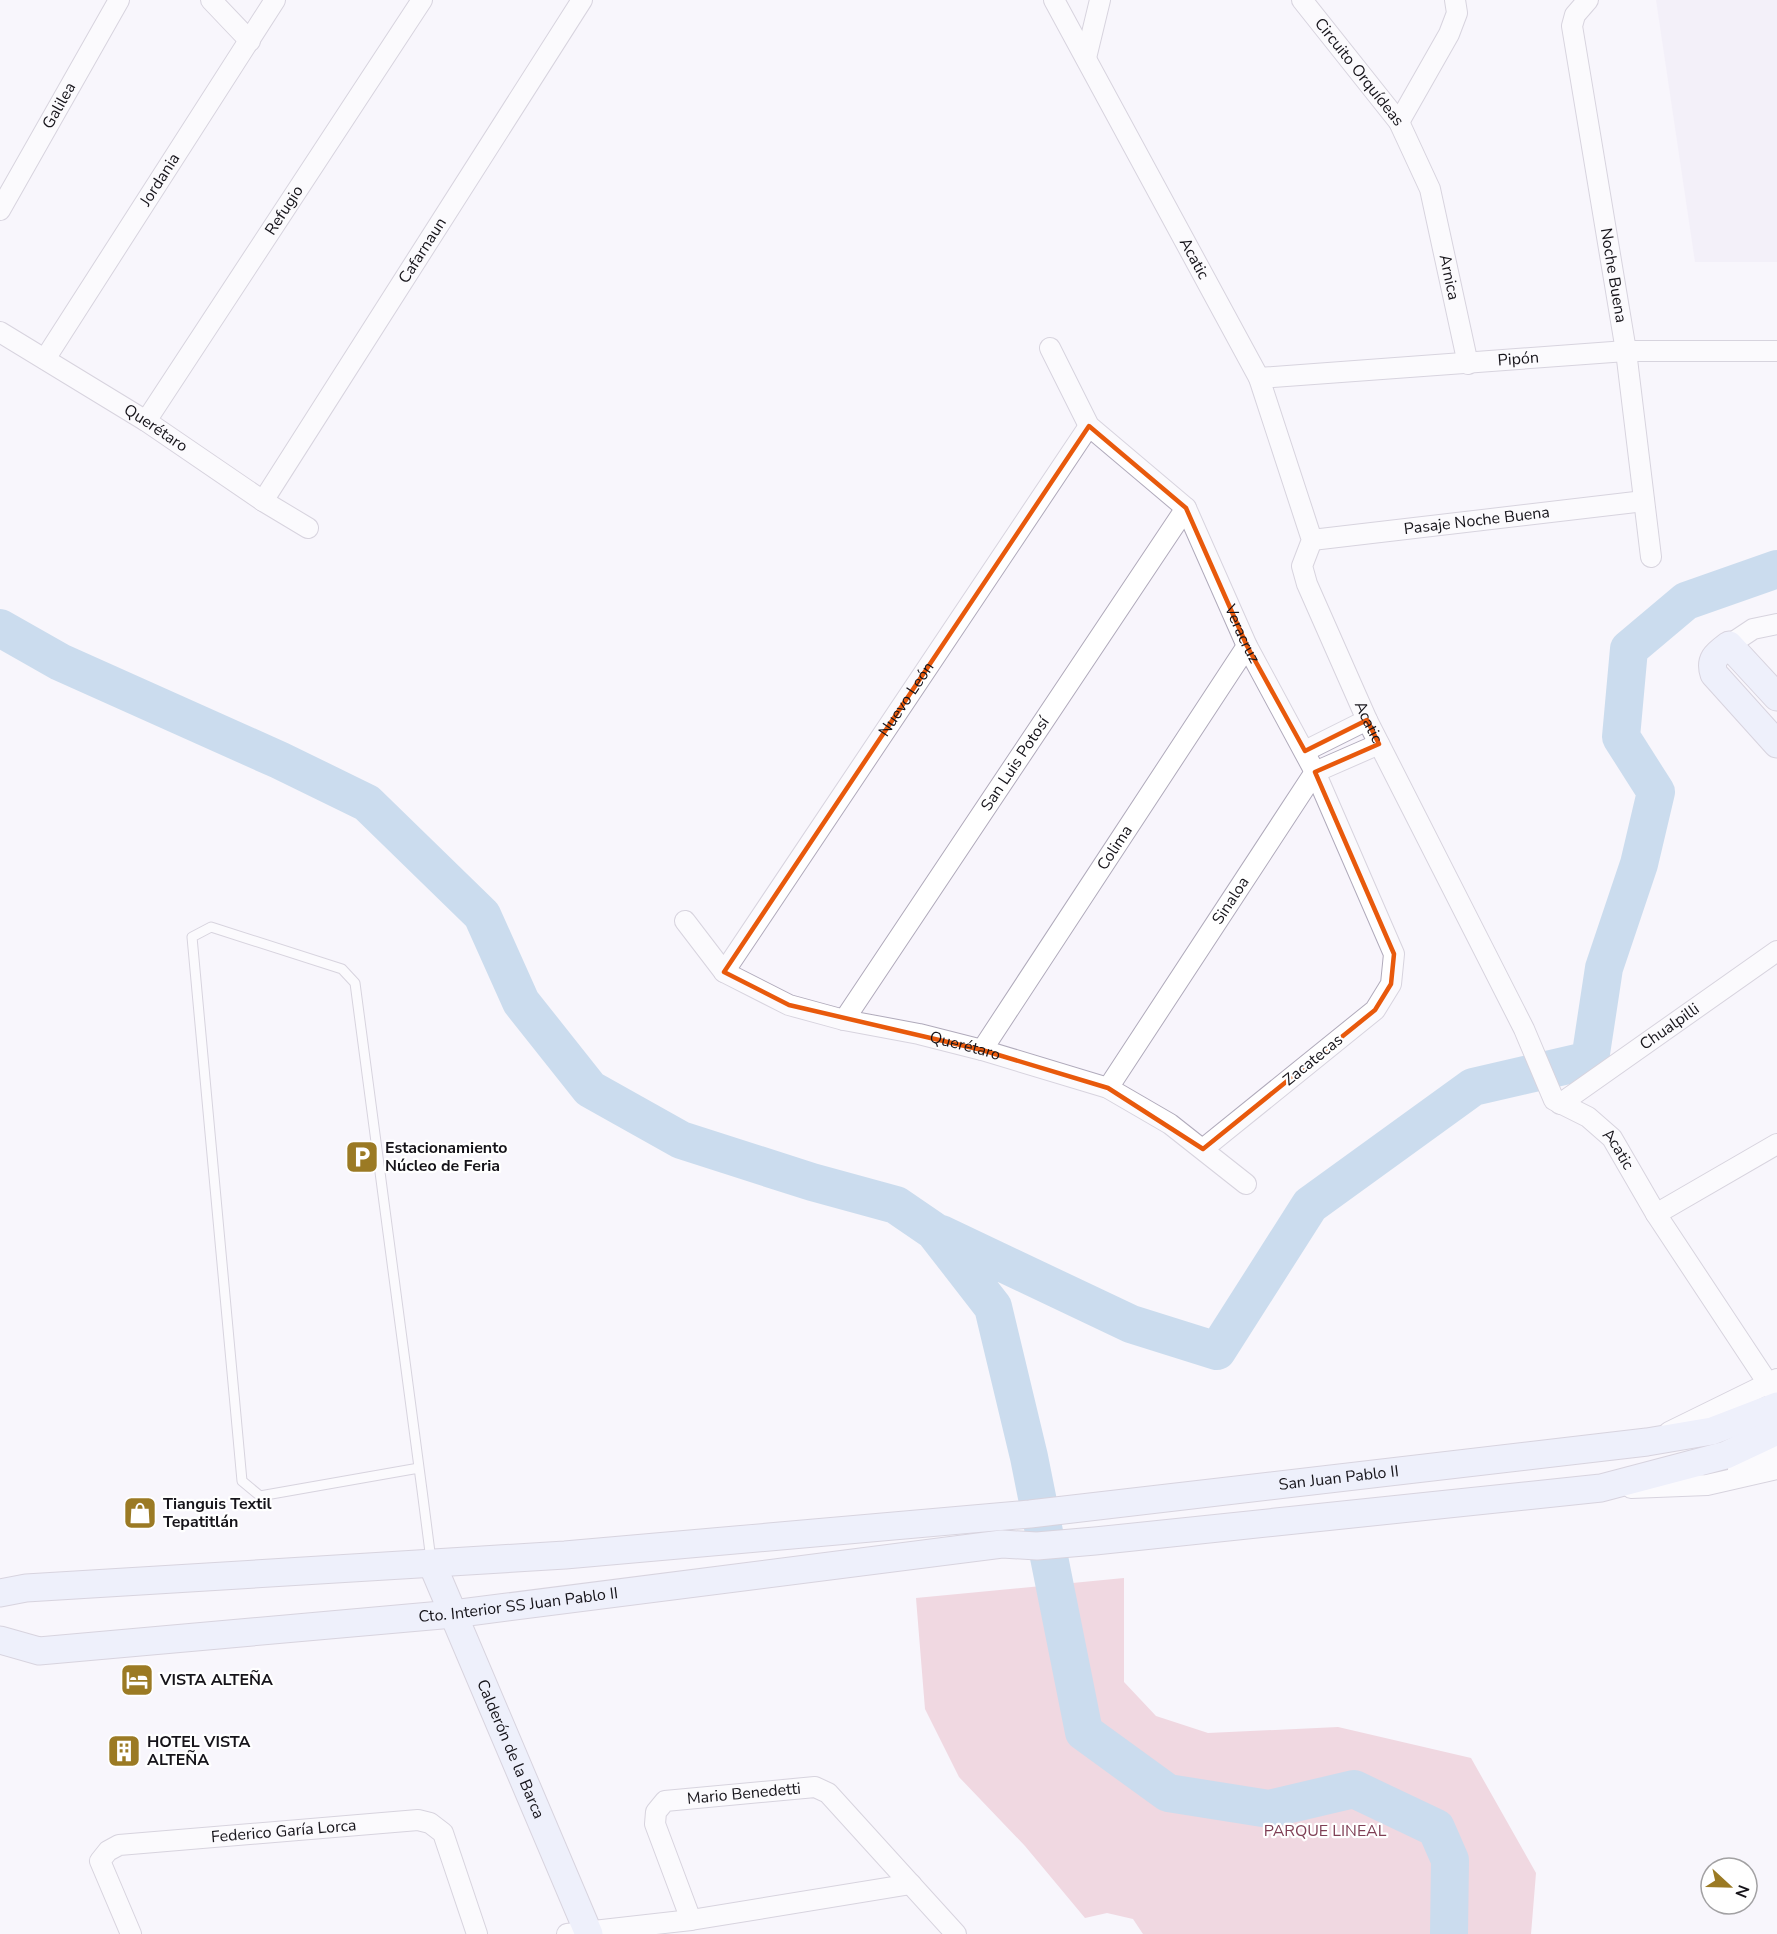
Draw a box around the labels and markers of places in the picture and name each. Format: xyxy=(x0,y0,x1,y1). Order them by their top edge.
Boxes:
place label: Estacionamiento Núcleo de Feria xyxy=(385,1137,507,1177)
parking icon: Estacionamiento Núcleo de Feria xyxy=(344,1139,380,1175)
place label: Tianguis Textil Tepatitlán xyxy=(163,1493,272,1533)
shop icon: Tianguis Textil Tepatitlán xyxy=(122,1495,158,1531)
hotel icon: VISTA ALTEÑA xyxy=(119,1662,155,1698)
place label: VISTA ALTEÑA xyxy=(159,1669,273,1691)
place label: HOTEL VISTA ALTEÑA xyxy=(147,1731,250,1771)
building icon: HOTEL VISTA ALTEÑA xyxy=(106,1733,142,1769)

